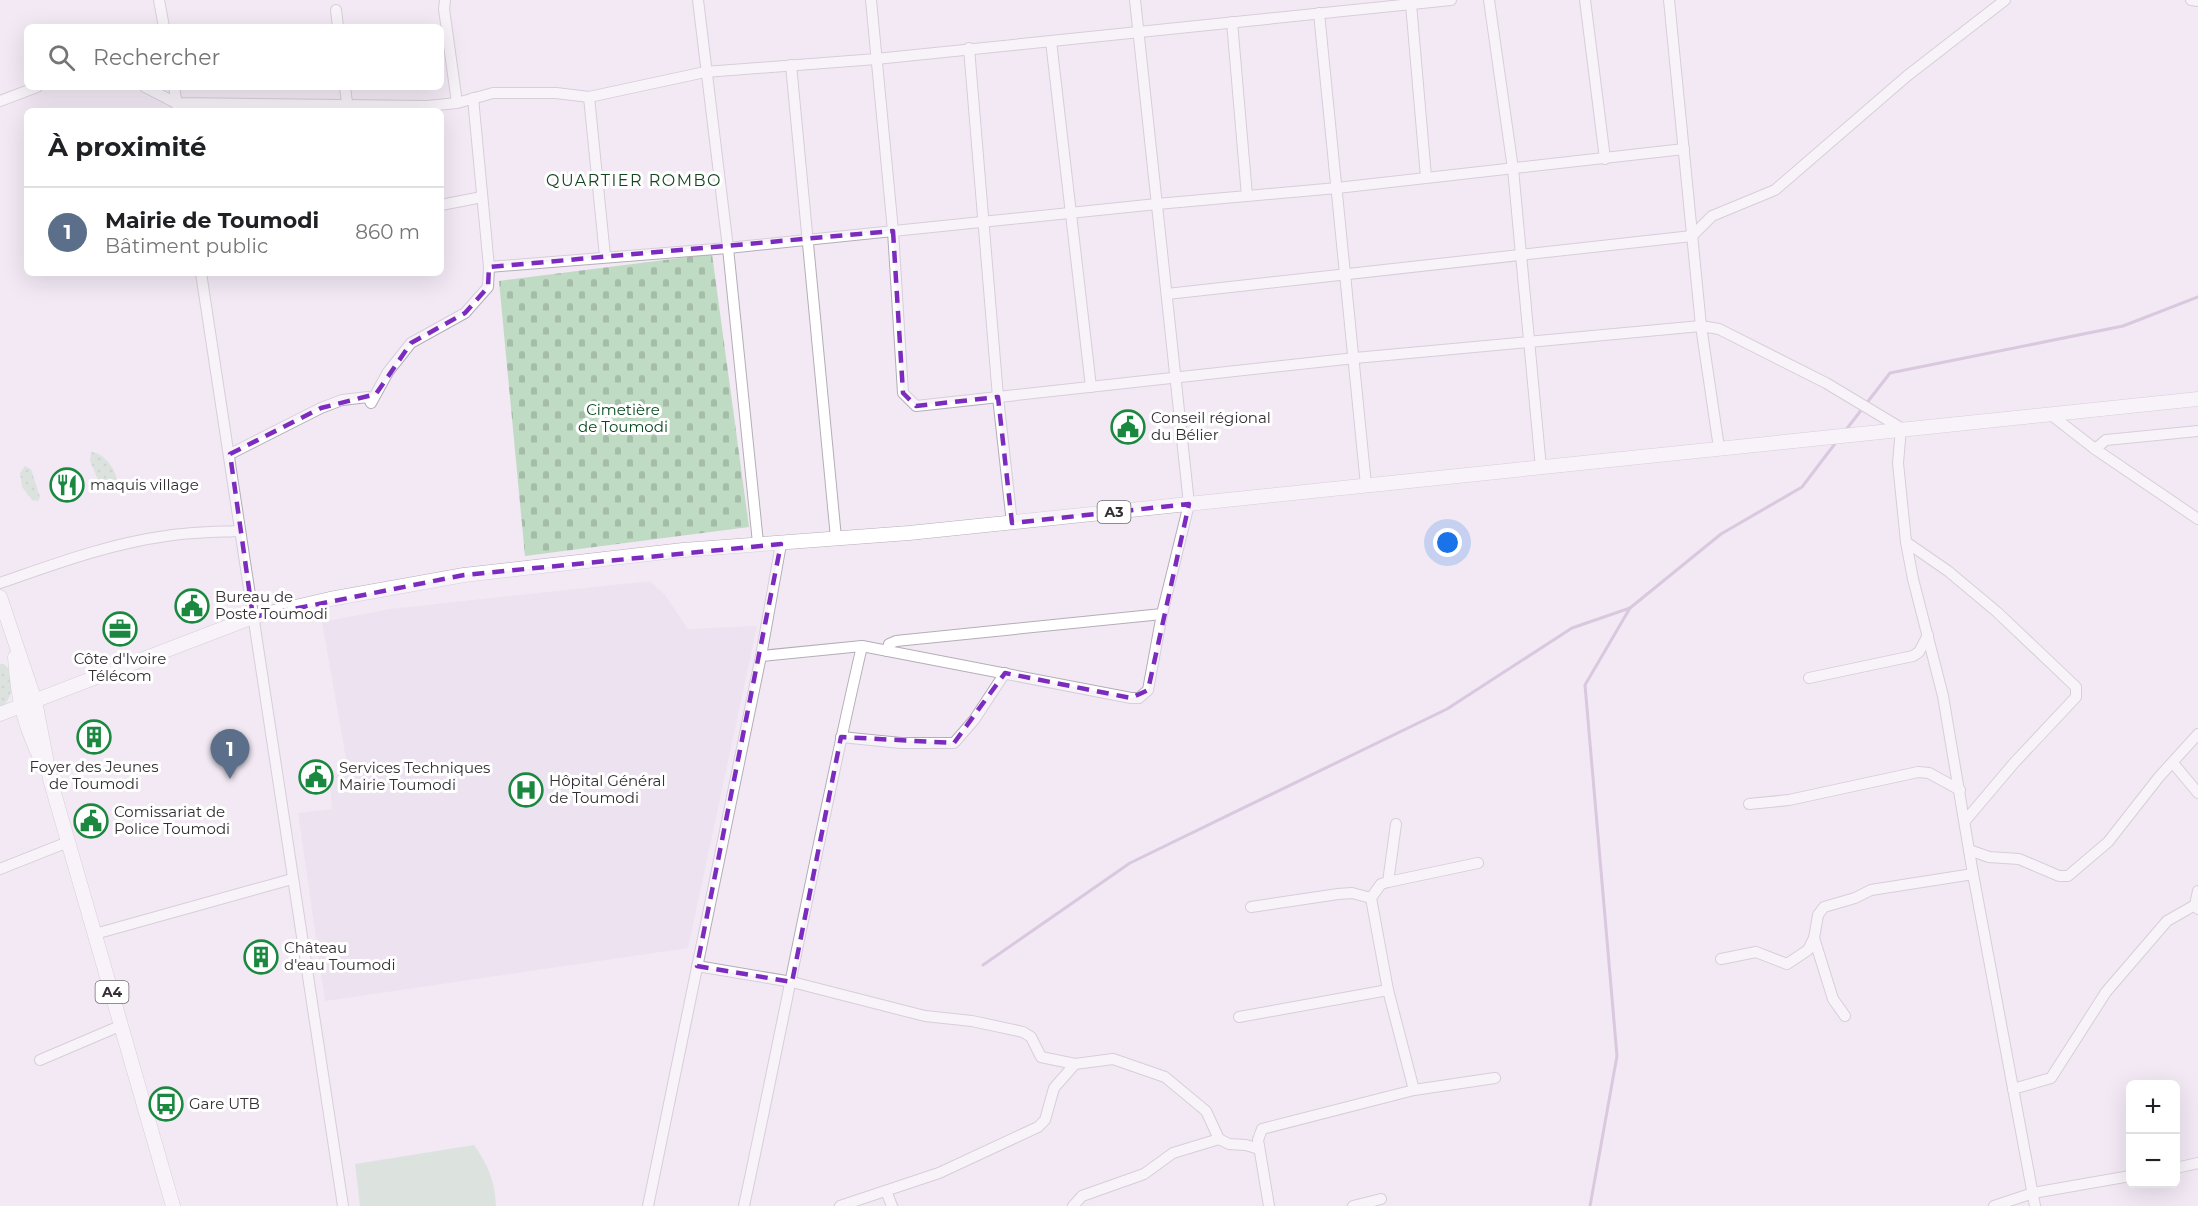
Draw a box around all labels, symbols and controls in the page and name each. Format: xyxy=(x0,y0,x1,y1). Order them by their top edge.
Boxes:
search box xyxy=(24,24,444,90)
icon: search xyxy=(45,41,78,74)
text: Rechercher xyxy=(93,44,220,71)
text: À proximité xyxy=(48,131,207,163)
district label: QUARTIER ROMBO xyxy=(546,171,722,190)
text: Mairie de Toumodi xyxy=(105,207,319,234)
text: 1 xyxy=(64,220,71,244)
text: 860 m xyxy=(355,220,420,244)
text: Bâtiment public xyxy=(105,234,268,258)
park label: Cimetière de Toumodi xyxy=(578,400,668,436)
place label: Conseil régional du Bélier xyxy=(1151,408,1271,444)
public building icon: Conseil régional du Bélier xyxy=(1110,409,1146,445)
restaurant icon: maquis village xyxy=(49,467,85,503)
place label: maquis village xyxy=(90,475,199,494)
road number: A3 xyxy=(1098,501,1130,523)
your location xyxy=(1433,528,1462,557)
place label: Bureau de Poste Toumodi xyxy=(215,587,328,623)
public building icon: Bureau de Poste Toumodi xyxy=(174,588,210,624)
office icon: Côte d'Ivoire Télécom xyxy=(102,611,138,647)
place label: Côte d'Ivoire Télécom xyxy=(74,649,166,685)
building icon: Foyer des Jeunes de Toumodi xyxy=(76,719,112,755)
pin: 1 xyxy=(210,730,250,779)
place label: Foyer des Jeunes de Toumodi xyxy=(30,757,158,793)
place label: Services Techniques Mairie Toumodi xyxy=(339,758,490,794)
public building icon: Services Techniques Mairie Toumodi xyxy=(298,759,334,795)
place label: Hôpital Général de Toumodi xyxy=(549,771,665,807)
hospital icon: Hôpital Général de Toumodi xyxy=(508,772,544,808)
place label: Comissariat de Police Toumodi xyxy=(114,802,230,838)
public building icon: Comissariat de Police Toumodi xyxy=(73,803,109,839)
place label: Château d'eau Toumodi xyxy=(284,938,395,974)
building icon: Château d'eau Toumodi xyxy=(243,939,279,975)
road number: A4 xyxy=(96,981,128,1003)
map controls xyxy=(2126,1080,2180,1188)
button: + xyxy=(2126,1080,2180,1134)
bus stop icon: Gare UTB xyxy=(148,1086,184,1122)
place label: Gare UTB xyxy=(189,1094,260,1113)
button: − xyxy=(2126,1134,2180,1188)

